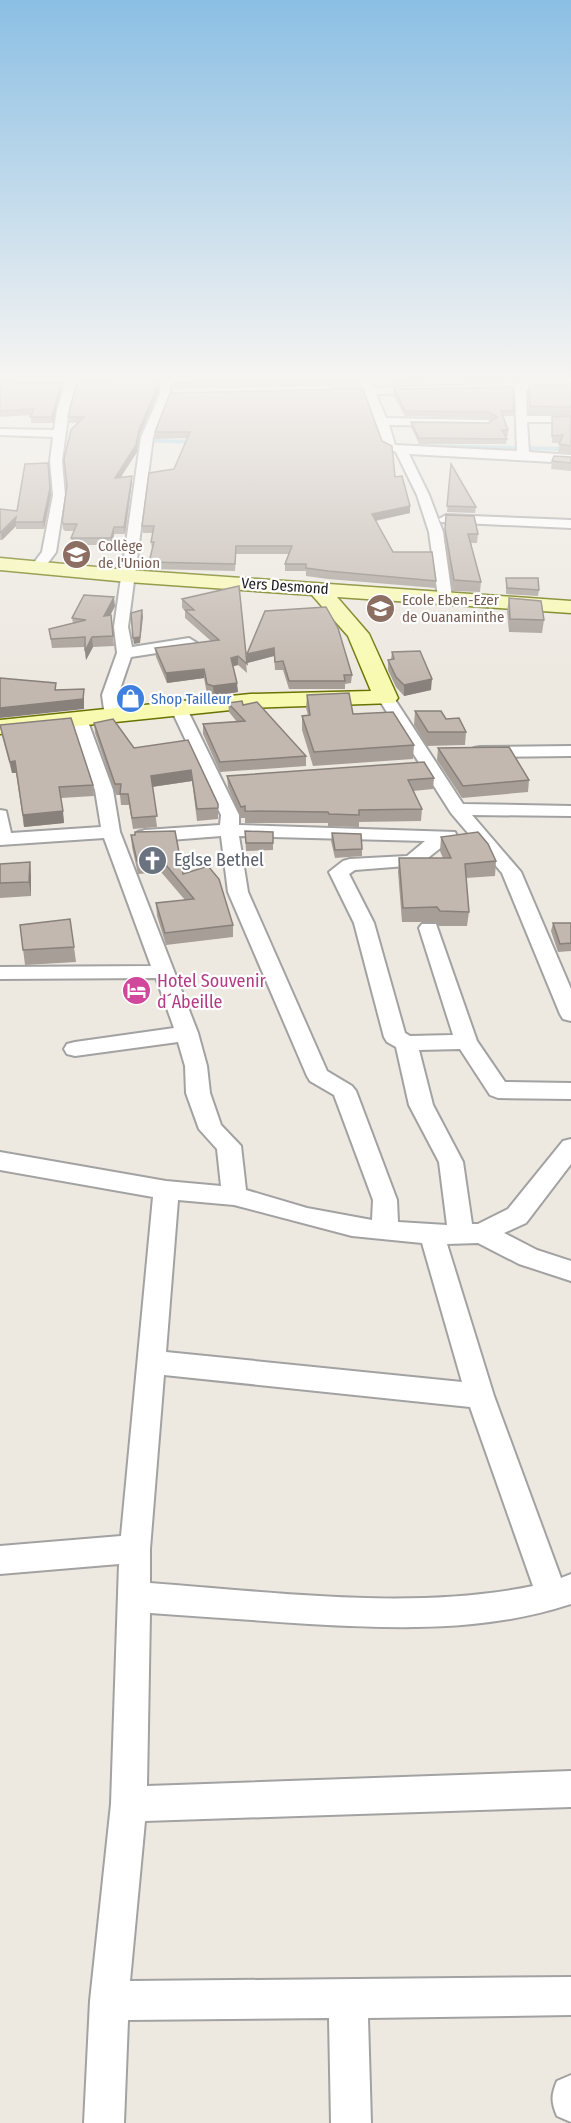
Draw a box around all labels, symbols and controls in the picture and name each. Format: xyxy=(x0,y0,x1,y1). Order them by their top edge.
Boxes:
place label: Collège de l'Union xyxy=(98,537,160,572)
school or university icon: Collège de l'Union xyxy=(61,539,93,571)
street label: Vers Desmond xyxy=(241,574,329,598)
place label: Ecole Eben-Ezer de Ouanaminthe xyxy=(402,591,504,626)
school or university icon: Ecole Eben-Ezer de Ouanaminthe xyxy=(365,593,397,625)
shop icon: Shop Tailleur xyxy=(114,683,146,715)
place label: Shop Tailleur xyxy=(151,690,232,708)
church icon: Eglse Bethel xyxy=(137,844,169,876)
place label: Eglse Bethel xyxy=(174,849,264,871)
place label: Hotel Souvenir d´Abeille xyxy=(157,970,267,1013)
hotel icon: Hotel Souvenir d´Abeille xyxy=(120,975,152,1007)

